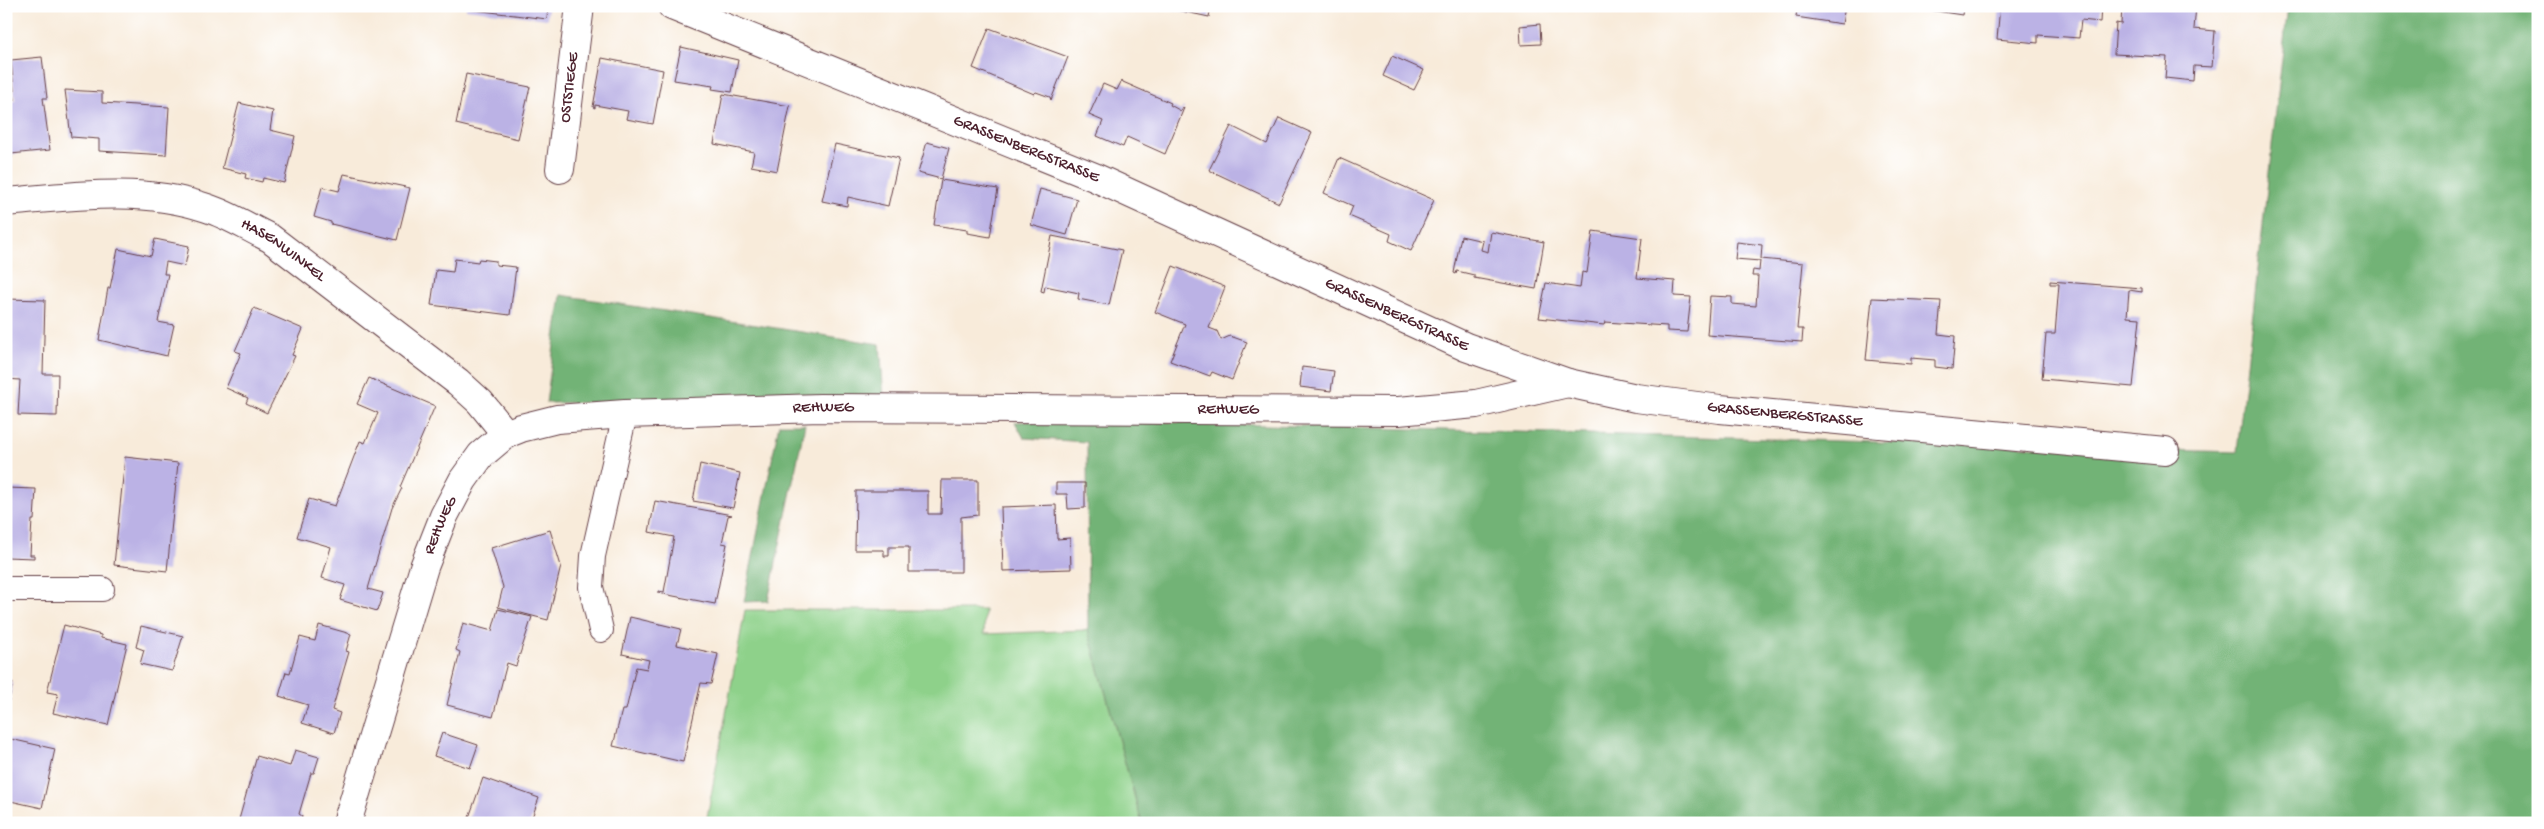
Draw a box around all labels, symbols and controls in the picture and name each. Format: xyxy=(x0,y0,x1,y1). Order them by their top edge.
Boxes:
street label: OSTSTIEGE xyxy=(556,50,584,124)
street label: GRASSENBERGSTRASSE xyxy=(950,111,1103,188)
street label: HASENWINKEL xyxy=(237,215,330,287)
street label: GRASSENBERGSTRASSE xyxy=(1322,274,1472,357)
street label: REHWEG xyxy=(792,398,855,418)
street label: GRASSENBERGSTRASSE xyxy=(1706,398,1864,432)
street label: REHWEG xyxy=(1198,400,1260,420)
street label: REHWEG xyxy=(420,493,462,557)

